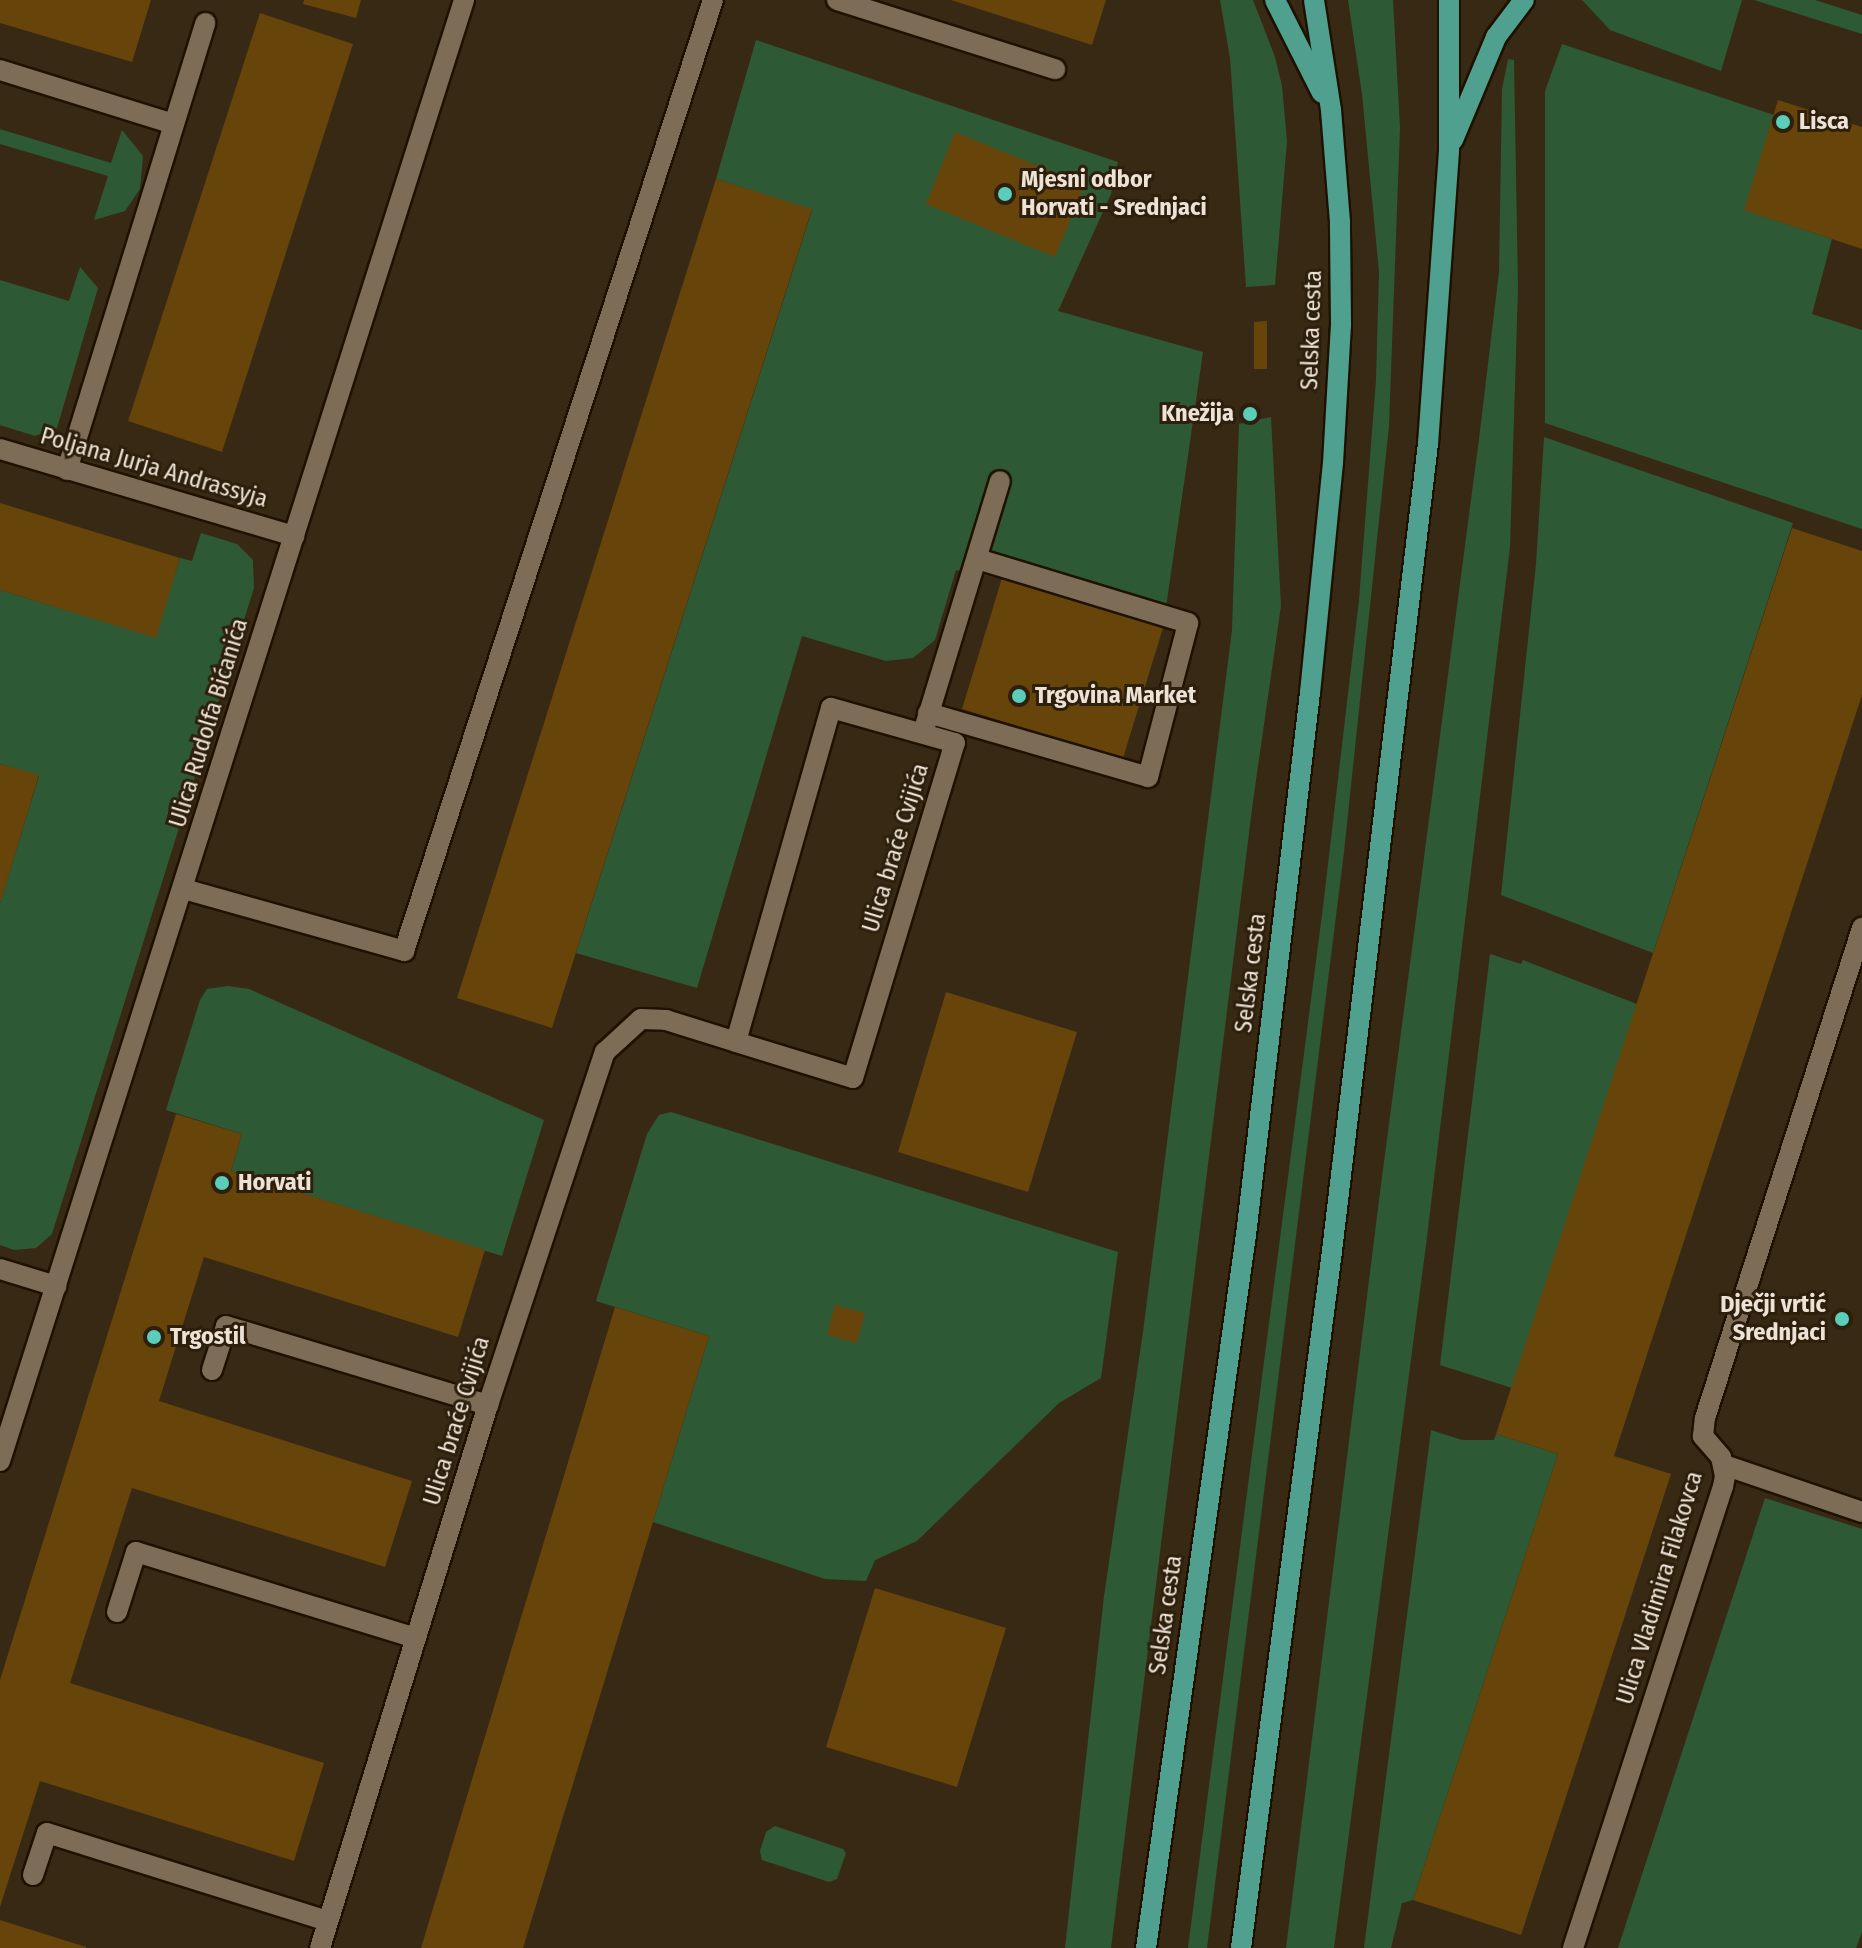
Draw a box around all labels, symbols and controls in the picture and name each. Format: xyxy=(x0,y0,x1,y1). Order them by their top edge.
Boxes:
place label: Lisca xyxy=(1799,108,1849,136)
marker: Lisca xyxy=(1774,113,1792,131)
place label: Mjesni odbor Horvati - Srednjaci xyxy=(1021,166,1207,222)
marker: Mjesni odbor Horvati - Srednjaci xyxy=(996,185,1014,203)
street label: Selska cesta xyxy=(1296,270,1328,390)
place label: Knežija xyxy=(1161,400,1234,428)
marker: Knežija xyxy=(1241,405,1259,423)
street label: Poljana Jurja Andrassyja xyxy=(37,422,271,514)
street label: Ulica Rudolfa Bićanića xyxy=(163,615,255,831)
place label: Trgovina Market xyxy=(1035,682,1196,710)
marker: Trgovina Market xyxy=(1010,687,1028,705)
street label: Ulica braće Cvijića xyxy=(857,760,935,936)
street label: Selska cesta xyxy=(1229,912,1273,1034)
place label: Horvati xyxy=(238,1169,311,1197)
marker: Horvati xyxy=(213,1174,231,1192)
place label: Dječji vrtić Srednjaci xyxy=(1720,1291,1826,1347)
marker: Dječji vrtić Srednjaci xyxy=(1833,1310,1851,1328)
place label: Trgostil xyxy=(170,1323,246,1351)
marker: Trgostil xyxy=(145,1328,163,1346)
street label: Ulica braće Cvijića xyxy=(418,1333,496,1509)
street label: Ulica Vladimira Filakovca xyxy=(1611,1468,1709,1708)
street label: Selska cesta xyxy=(1143,1554,1189,1676)

